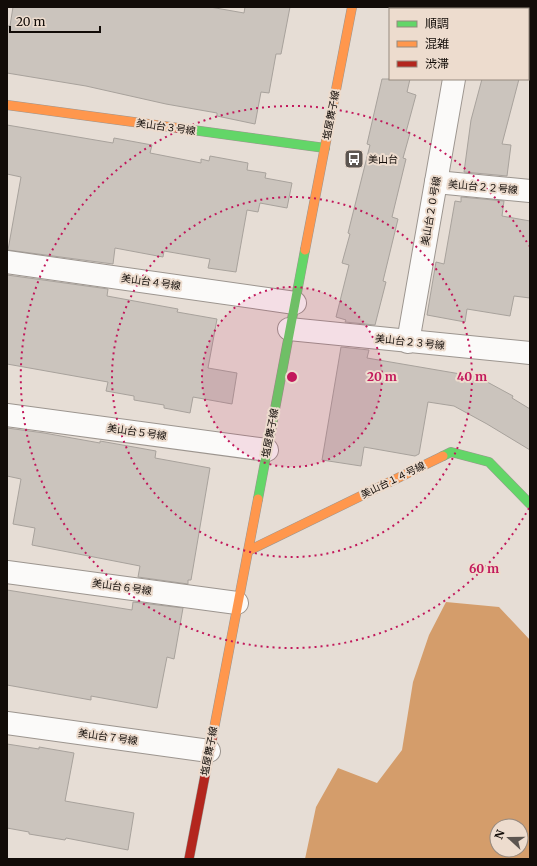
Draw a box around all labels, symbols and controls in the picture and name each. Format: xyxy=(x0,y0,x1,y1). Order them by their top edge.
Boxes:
scale bar xyxy=(10,8,100,34)
legend xyxy=(389,8,529,80)
text: 20 m xyxy=(16,14,45,29)
text: 順調 xyxy=(425,16,449,31)
text: 混雑 xyxy=(425,36,449,51)
text: 渋滞 xyxy=(425,56,449,71)
street label: 塩屋舞子線 xyxy=(320,89,342,141)
street label: 美山台３号線 xyxy=(135,116,197,138)
bus stop icon: 美山台 xyxy=(343,148,365,170)
place label: 美山台 xyxy=(368,153,398,166)
street label: 美山台２０号線 xyxy=(419,175,443,247)
street label: 美山台２２号線 xyxy=(448,177,518,197)
street label: 美山台４号線 xyxy=(120,271,182,293)
street label: 美山台２３号線 xyxy=(375,332,445,352)
text: 20 m xyxy=(367,369,397,384)
text: 40 m xyxy=(457,369,487,384)
centre of rings xyxy=(285,370,299,384)
street label: 塩屋舞子線 xyxy=(259,407,281,459)
street label: 美山台５号線 xyxy=(106,421,168,443)
street label: 美山台１４号線 xyxy=(359,459,427,501)
text: 60 m xyxy=(469,561,499,576)
street label: 美山台６号線 xyxy=(91,576,153,598)
street label: 塩屋舞子線 xyxy=(198,725,220,777)
street label: 美山台７号線 xyxy=(77,726,139,748)
north arrow xyxy=(489,818,529,858)
text: N xyxy=(492,828,508,841)

